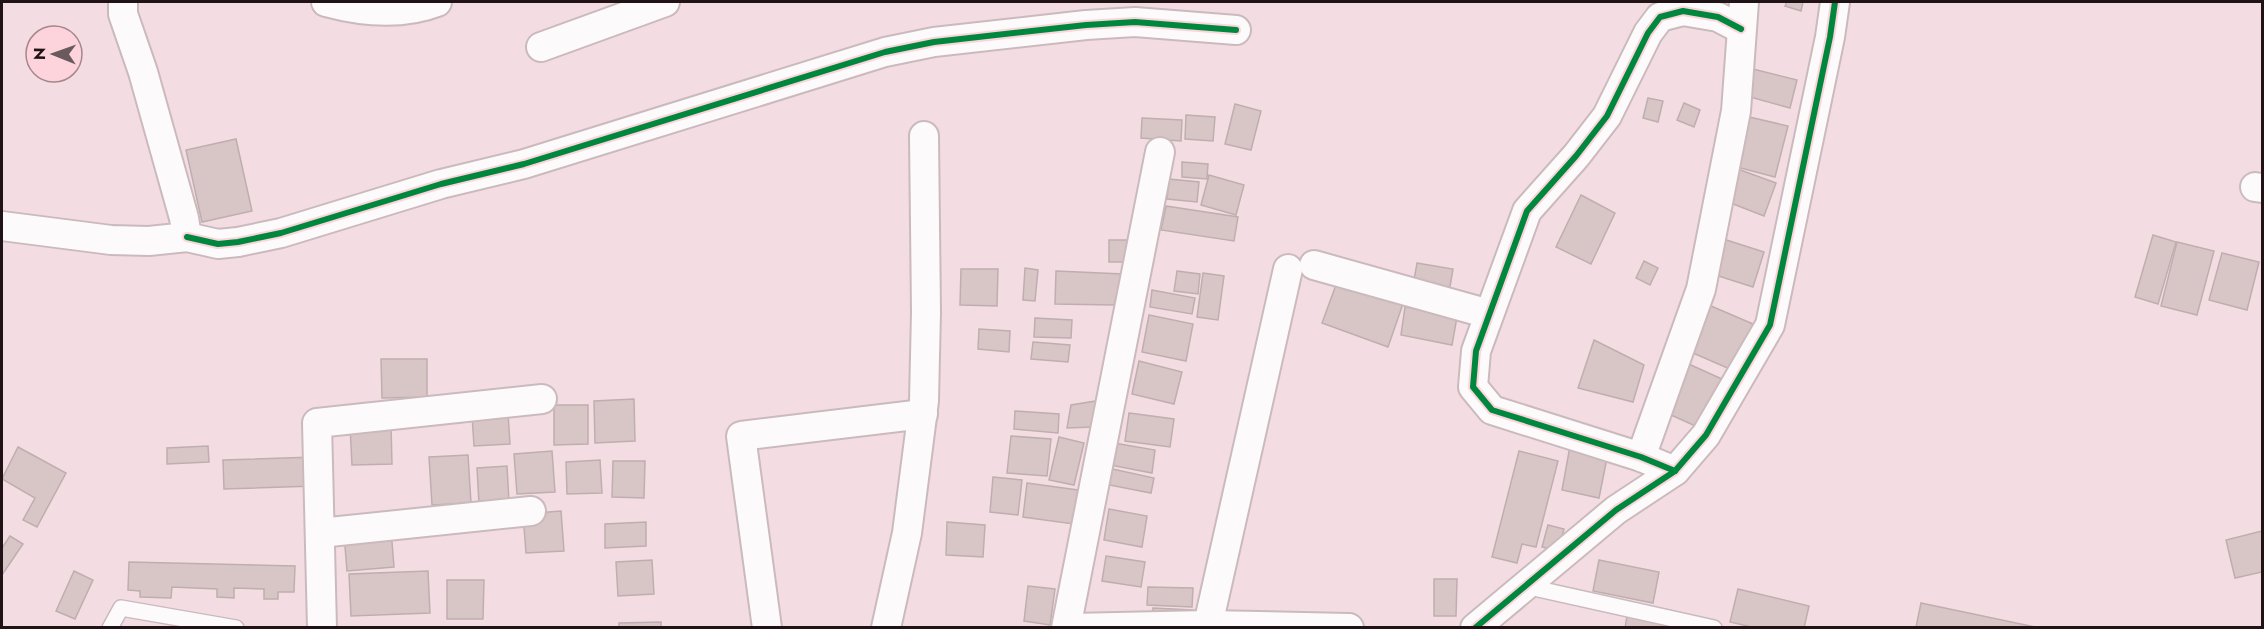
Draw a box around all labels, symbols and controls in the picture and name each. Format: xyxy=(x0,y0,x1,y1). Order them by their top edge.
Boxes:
north arrow xyxy=(24,24,84,84)
text: N xyxy=(28,47,51,60)

